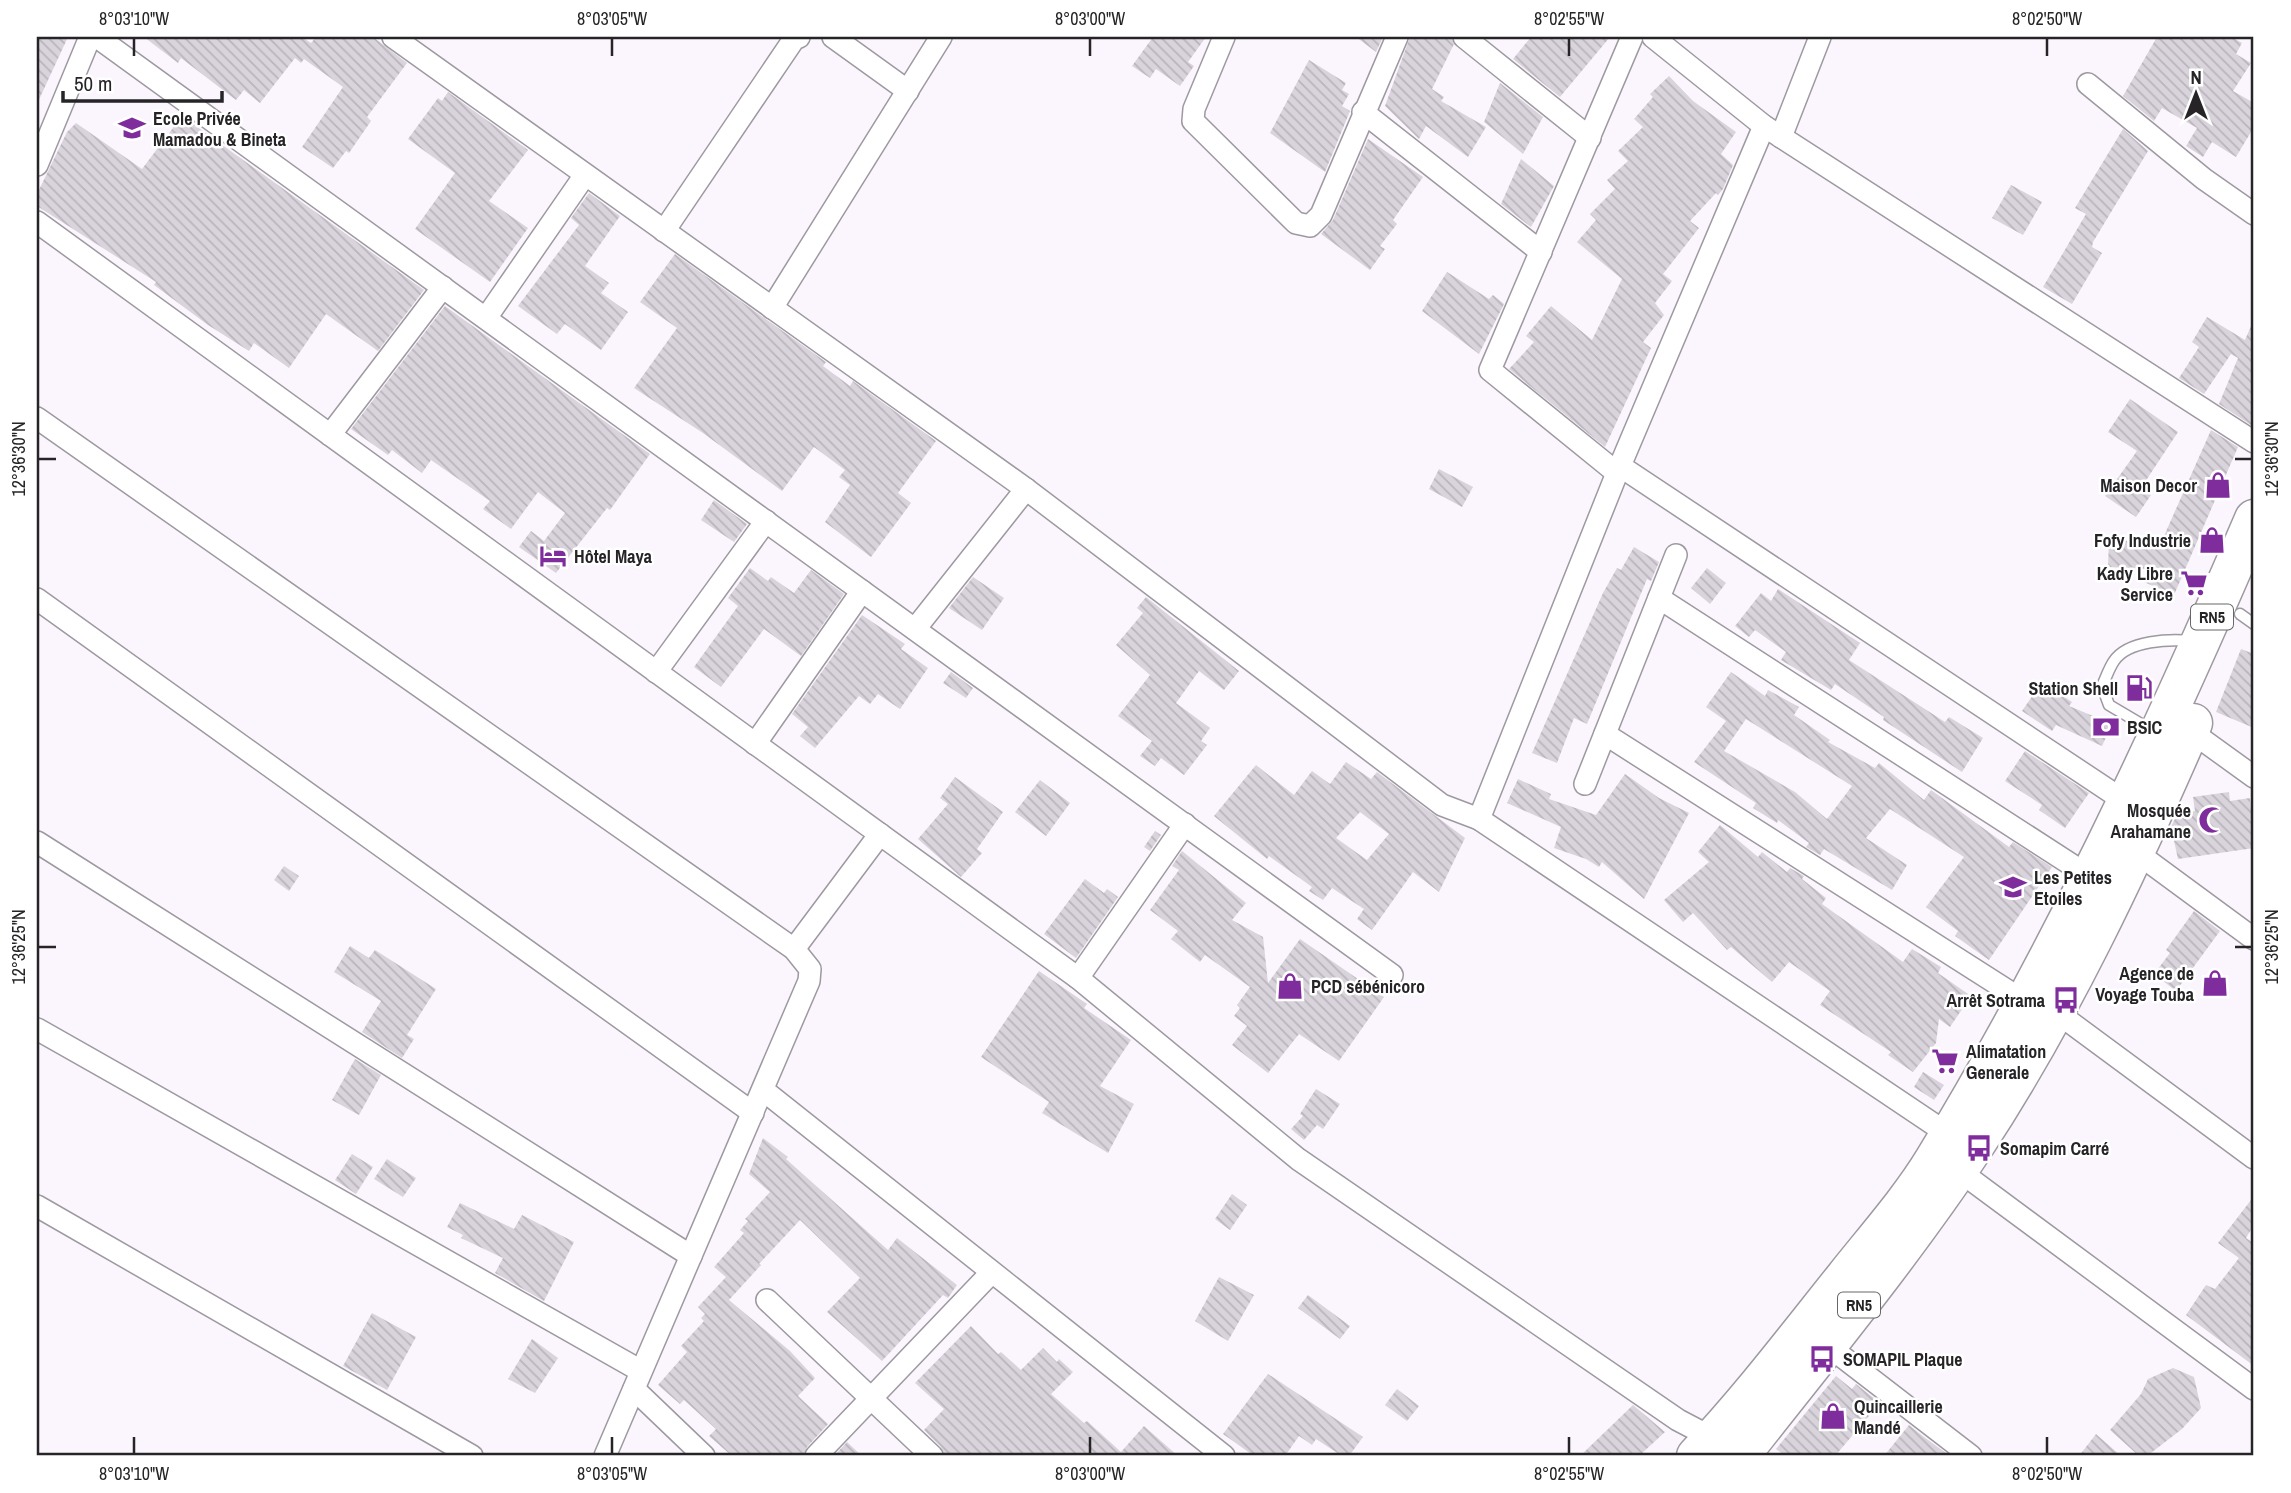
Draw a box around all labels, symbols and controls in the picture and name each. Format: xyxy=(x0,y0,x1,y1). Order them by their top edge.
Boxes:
text: 8°03'10"W xyxy=(99,6,169,31)
text: 8°03'05"W xyxy=(577,6,647,31)
text: 8°03'00"W xyxy=(1055,6,1125,31)
text: 8°02'55"W xyxy=(1534,6,1604,31)
text: 8°02'50"W xyxy=(2012,6,2082,31)
scale bar xyxy=(63,60,222,104)
north arrow xyxy=(2162,60,2232,130)
text: N xyxy=(2190,64,2202,90)
text: 50 m xyxy=(74,69,112,98)
place label: Ecole Privée Mamadou & Bineta xyxy=(153,106,287,152)
school or university icon: Ecole Privée Mamadou & Bineta xyxy=(117,113,147,143)
text: 12°36'30"N xyxy=(6,421,31,497)
text: 12°36'30"N xyxy=(2259,421,2284,497)
shop icon: Maison Decor xyxy=(2203,470,2233,500)
place label: Maison Decor xyxy=(2100,473,2197,498)
shop icon: Fofy Industrie xyxy=(2197,525,2227,555)
place label: Fofy Industrie xyxy=(2094,528,2191,553)
hotel icon: Hôtel Maya xyxy=(538,541,568,571)
place label: Hôtel Maya xyxy=(574,544,653,569)
place label: Kady Libre Service xyxy=(2097,561,2173,607)
supermarket icon: Kady Libre Service xyxy=(2179,568,2209,598)
road number: RN5 xyxy=(2191,604,2233,630)
fuel station icon: Station Shell xyxy=(2124,673,2154,703)
place label: Station Shell xyxy=(2029,676,2118,701)
bank icon: BSIC xyxy=(2091,712,2121,742)
place label: BSIC xyxy=(2127,715,2163,740)
place label: Mosquée Arahamane xyxy=(2111,798,2191,844)
mosque icon: Mosquée Arahamane xyxy=(2197,805,2227,835)
place label: Les Petites Etoiles xyxy=(2034,865,2112,911)
school or university icon: Les Petites Etoiles xyxy=(1998,872,2028,902)
text: 12°36'25"N xyxy=(6,909,31,985)
text: 12°36'25"N xyxy=(2259,909,2284,985)
place label: Agence de Voyage Touba xyxy=(2095,961,2195,1007)
shop icon: Agence de Voyage Touba xyxy=(2200,968,2230,998)
shop icon: PCD sébénicoro xyxy=(1275,971,1305,1001)
place label: PCD sébénicoro xyxy=(1311,974,1425,999)
bus stop icon: Arrêt Sotrama xyxy=(2051,985,2081,1015)
place label: Arrêt Sotrama xyxy=(1947,988,2046,1013)
place label: Alimatation Generale xyxy=(1966,1039,2046,1085)
supermarket icon: Alimatation Generale xyxy=(1930,1046,1960,1076)
bus stop icon: Somapim Carré xyxy=(1964,1133,1994,1163)
place label: Somapim Carré xyxy=(2000,1136,2109,1161)
road number: RN5 xyxy=(1838,1292,1880,1317)
bus stop icon: SOMAPIL Plaque xyxy=(1807,1344,1837,1374)
place label: SOMAPIL Plaque xyxy=(1843,1347,1963,1372)
place label: Quincaillerie Mandé xyxy=(1854,1394,1943,1440)
shop icon: Quincaillerie Mandé xyxy=(1818,1401,1848,1431)
text: 8°03'10"W xyxy=(99,1461,169,1486)
text: 8°03'05"W xyxy=(577,1461,647,1486)
text: 8°03'00"W xyxy=(1055,1461,1125,1486)
text: 8°02'55"W xyxy=(1534,1461,1604,1486)
text: 8°02'50"W xyxy=(2012,1461,2082,1486)

